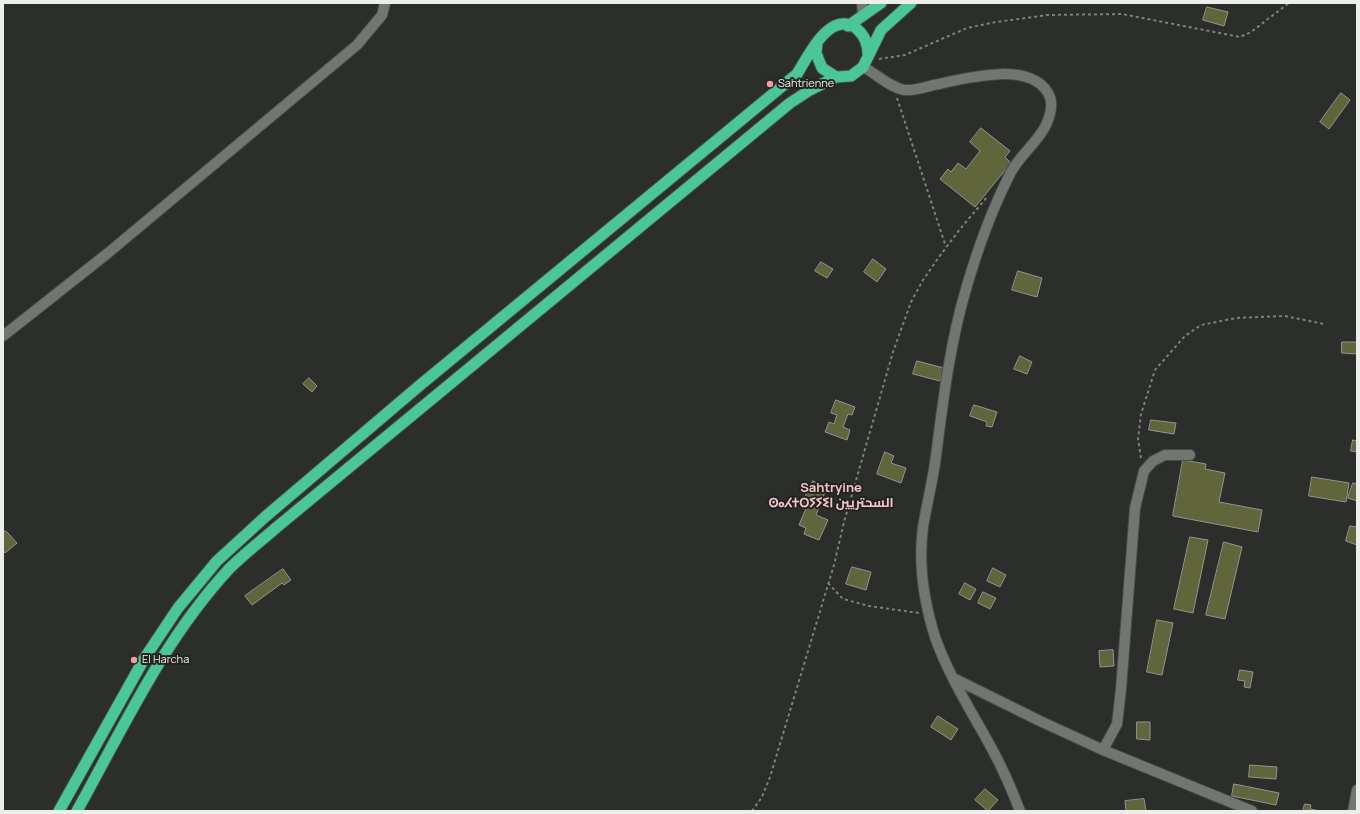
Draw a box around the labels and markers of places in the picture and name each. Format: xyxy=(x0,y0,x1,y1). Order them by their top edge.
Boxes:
place label: Sahtrienne xyxy=(778,77,834,91)
marker: Sahtrienne xyxy=(765,79,775,89)
place label: El Harcha xyxy=(142,653,189,667)
marker: El Harcha xyxy=(129,655,139,665)

